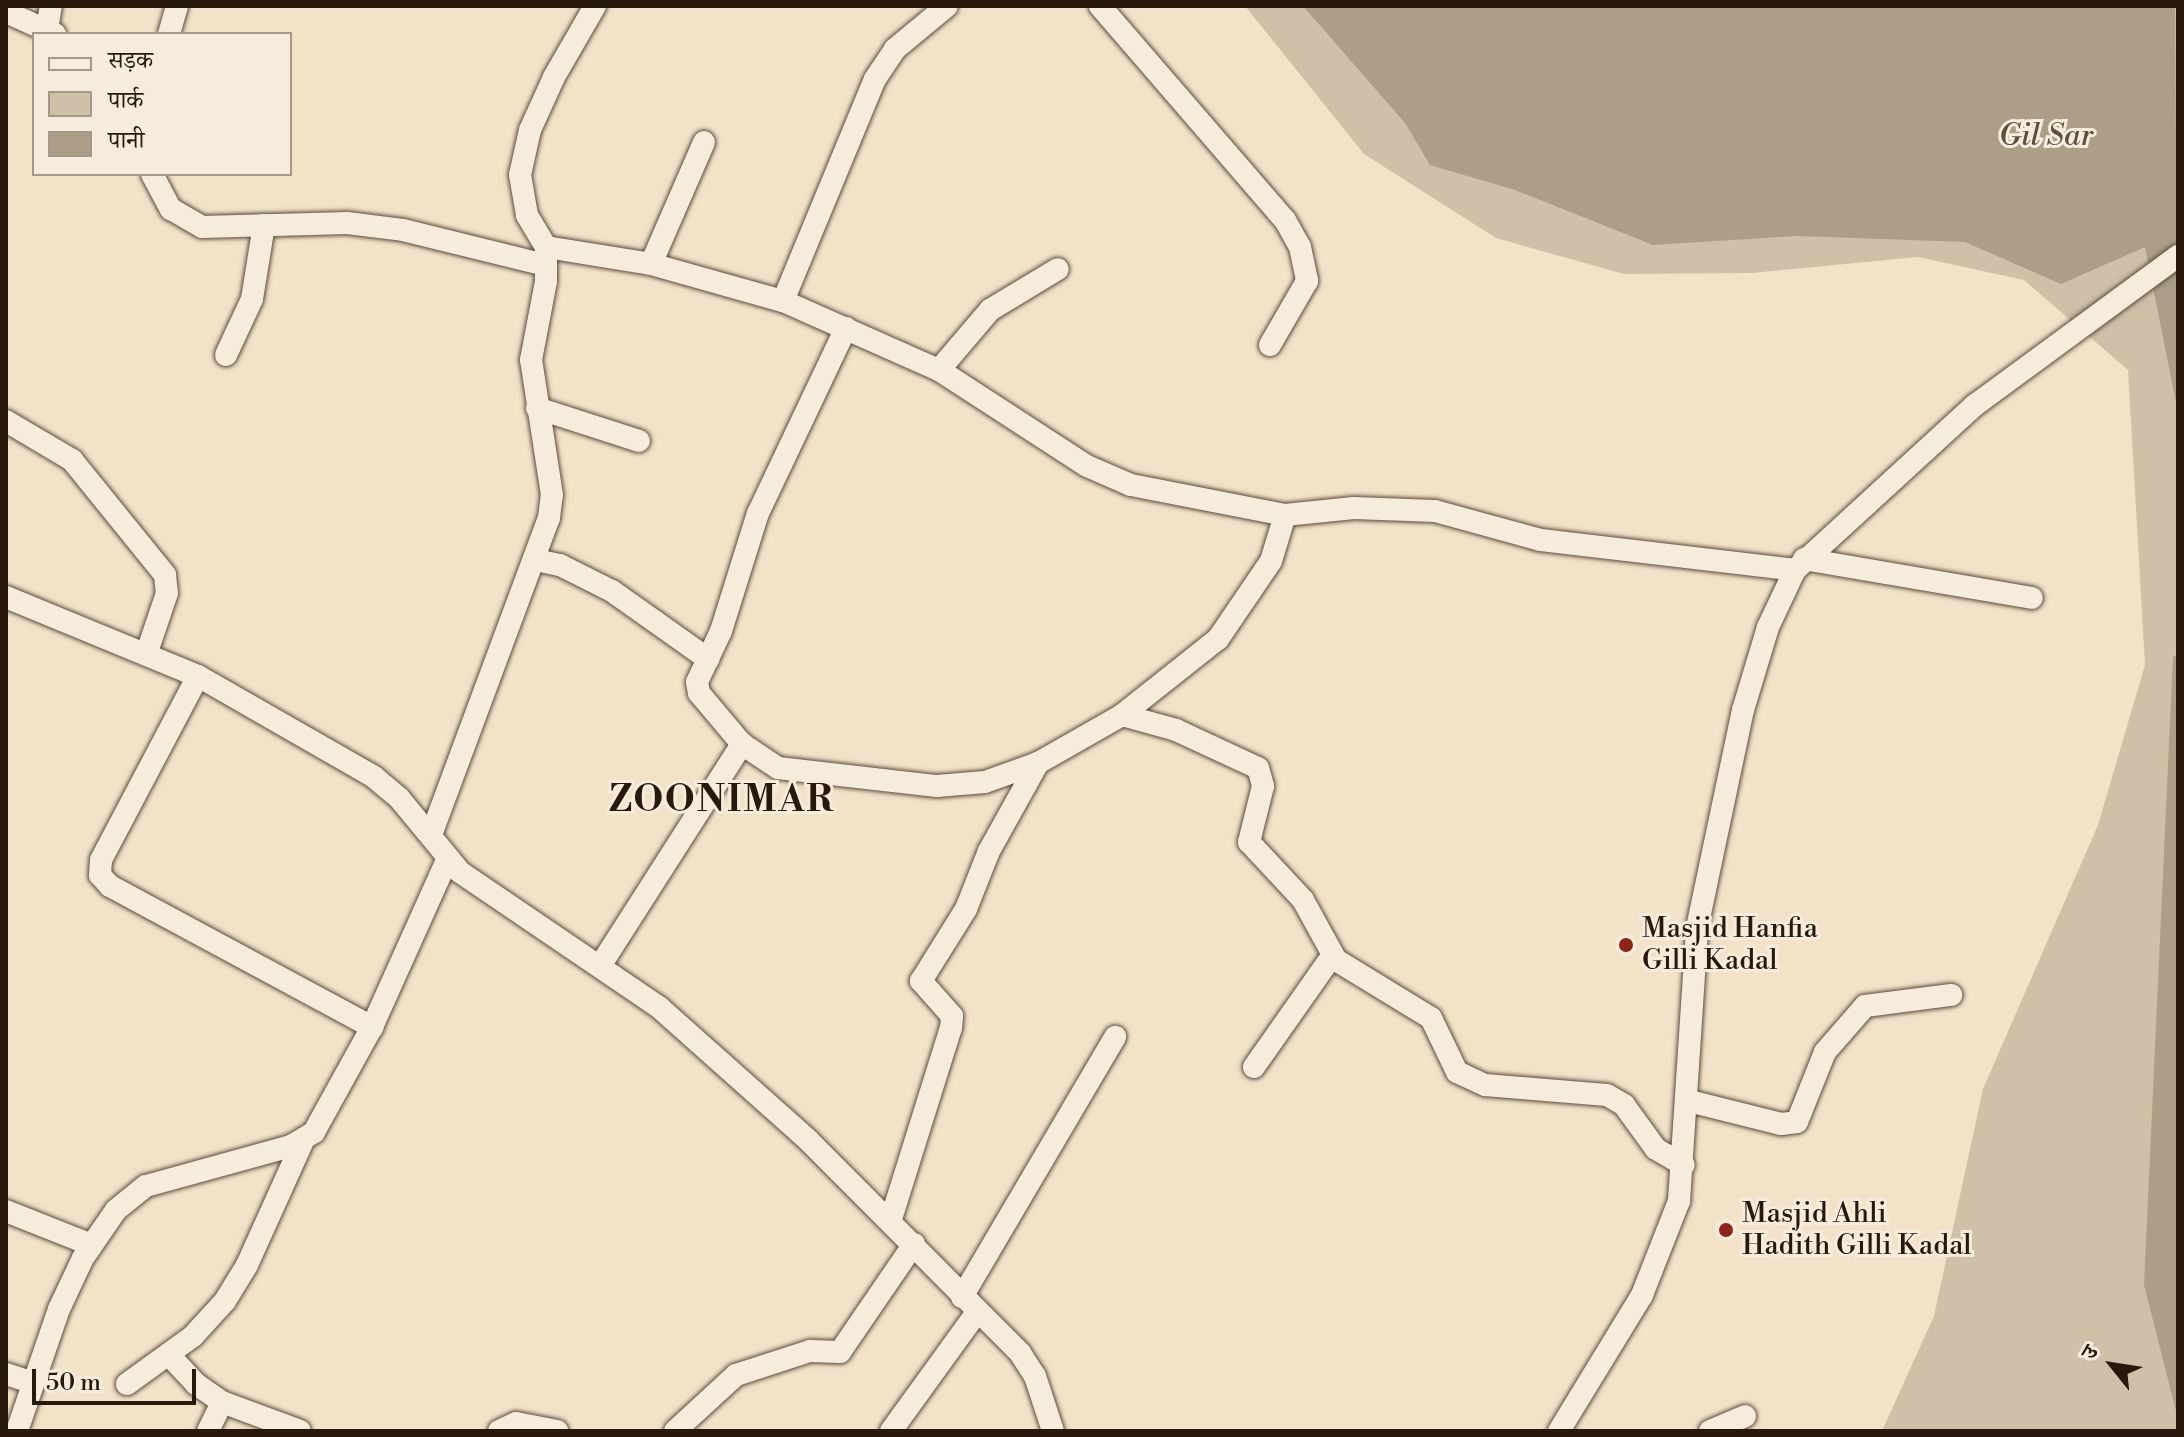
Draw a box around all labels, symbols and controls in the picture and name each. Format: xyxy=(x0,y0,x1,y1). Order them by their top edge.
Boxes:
legend xyxy=(32,32,292,176)
text: सड़क xyxy=(108,46,153,76)
text: पार्क xyxy=(108,86,143,116)
water label: Gil Sar xyxy=(1999,118,2093,154)
text: पानी xyxy=(108,126,145,156)
district label: ZOONIMAR xyxy=(609,779,835,823)
place label: Masjid Hanfia Gilli Kadal xyxy=(1642,912,1818,978)
marker: Masjid Hanfia Gilli Kadal xyxy=(1617,936,1635,954)
place label: Masjid Ahli Hadith Gilli Kadal xyxy=(1742,1197,1972,1263)
marker: Masjid Ahli Hadith Gilli Kadal xyxy=(1717,1221,1735,1239)
north arrow xyxy=(2072,1325,2152,1405)
text: उ xyxy=(2076,1341,2105,1364)
scale bar xyxy=(36,1353,200,1403)
text: 50 m xyxy=(46,1368,101,1398)

